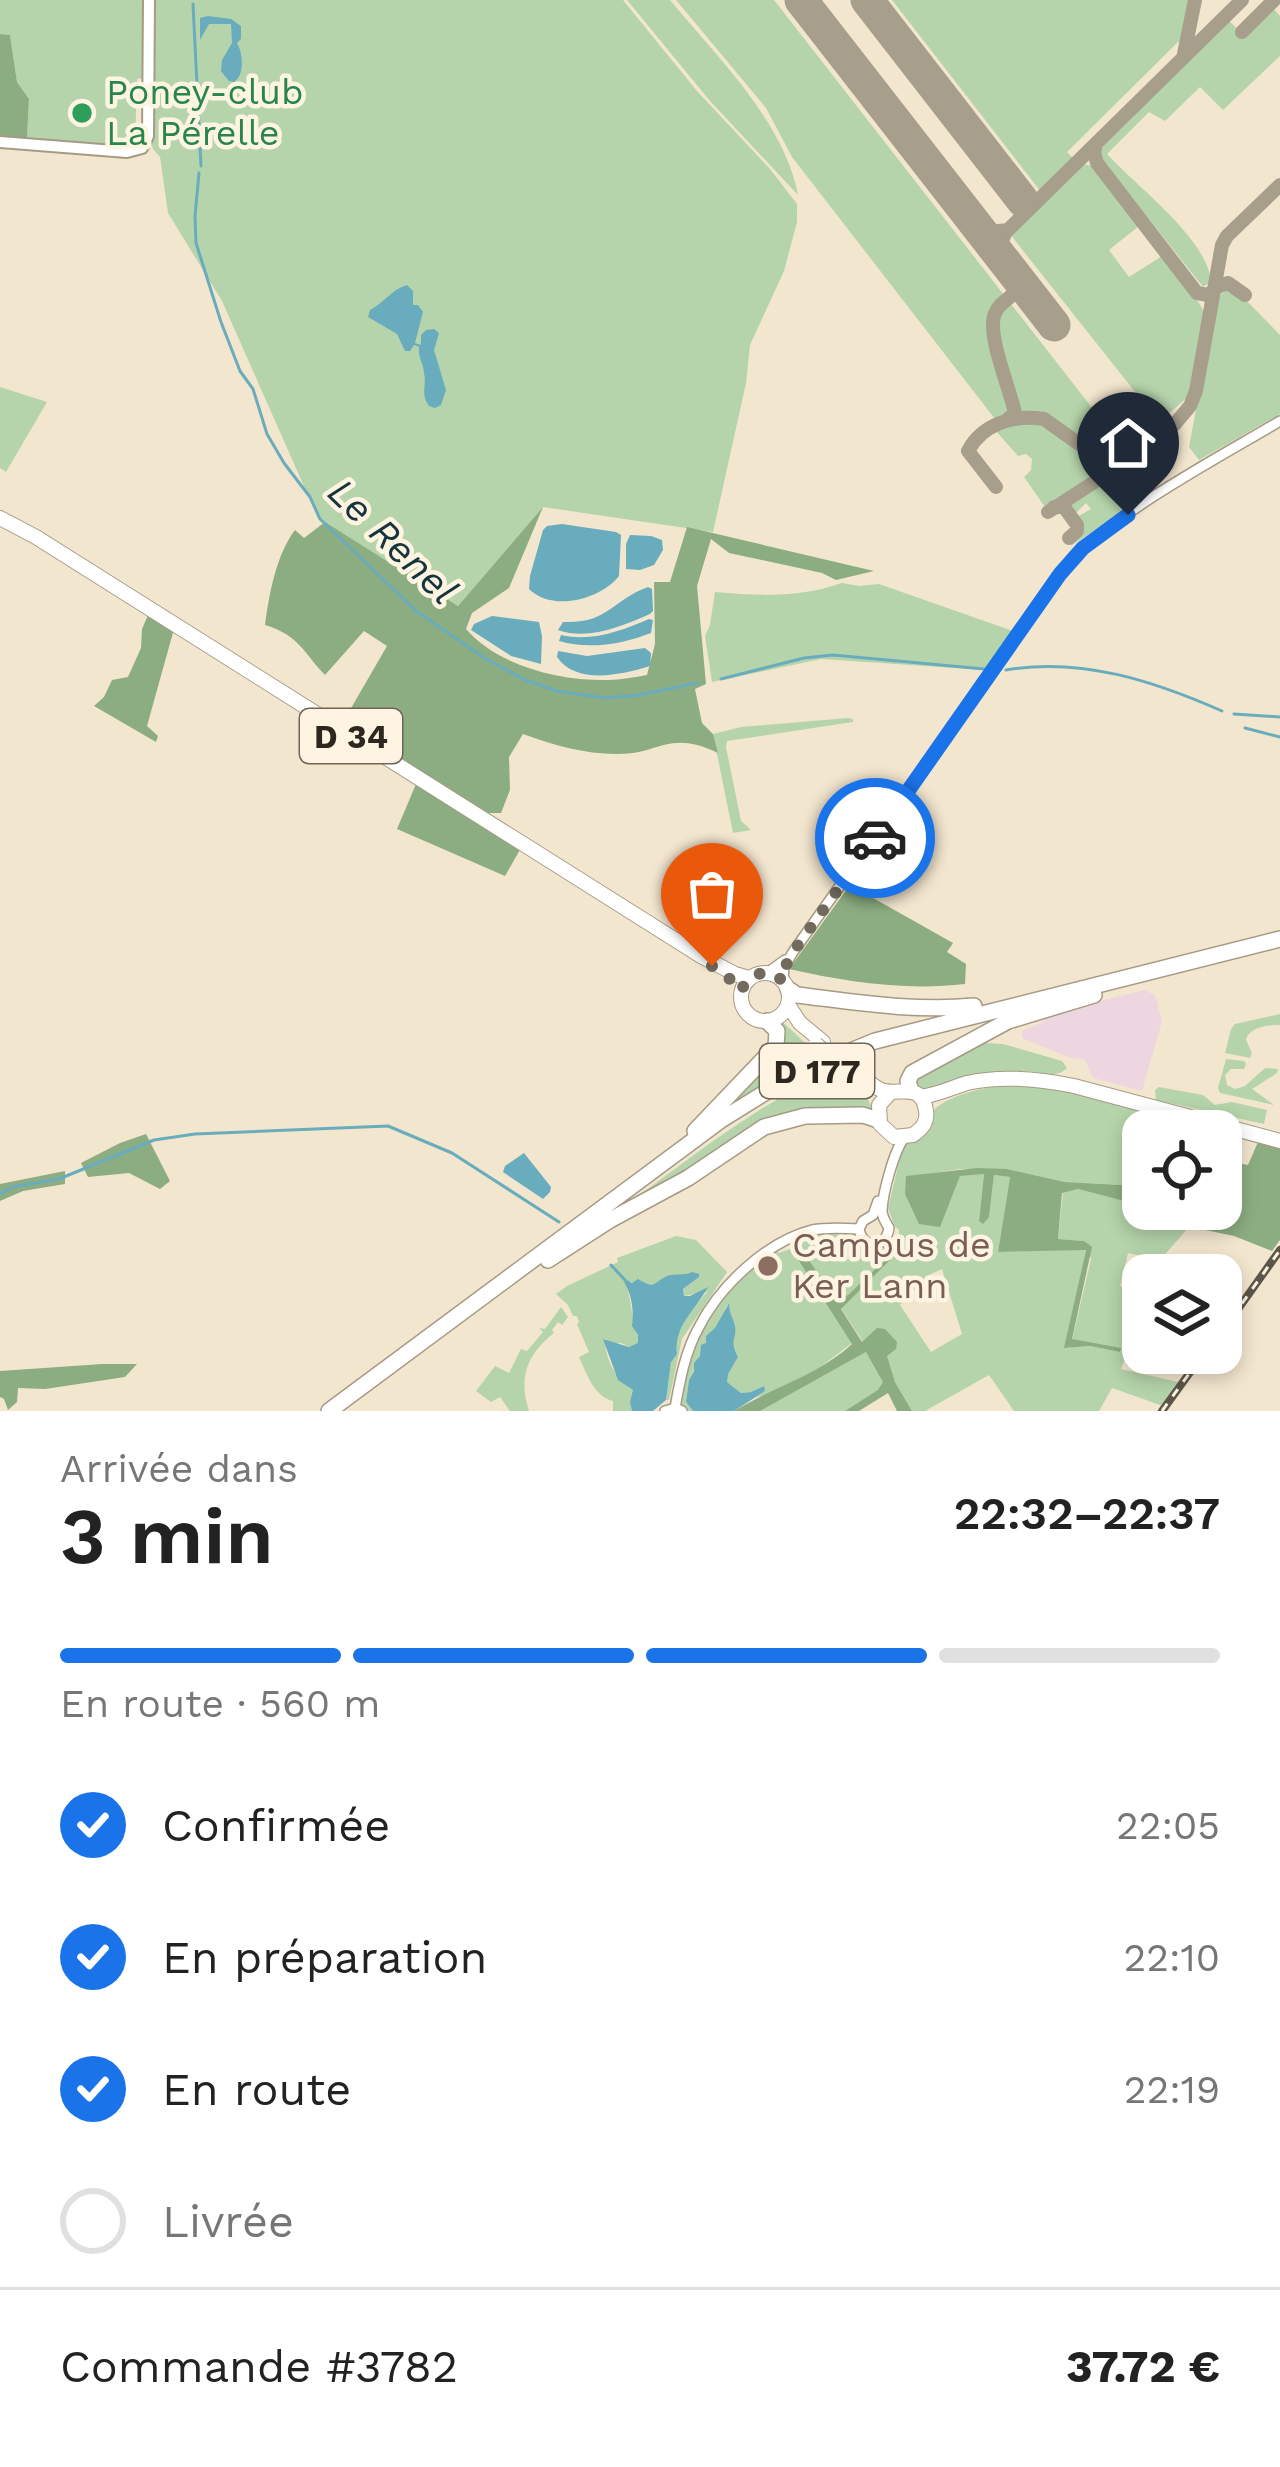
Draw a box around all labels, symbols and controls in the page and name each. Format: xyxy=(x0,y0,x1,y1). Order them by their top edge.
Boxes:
place label: Poney-club La Pérelle xyxy=(106,71,303,154)
marker: Poney-club La Pérelle xyxy=(69,100,95,126)
pin xyxy=(1077,392,1179,515)
icon: home xyxy=(1095,410,1161,476)
water label: Le Renel xyxy=(319,469,467,613)
road number: D 34 xyxy=(300,709,402,763)
courier xyxy=(815,778,935,898)
icon: car xyxy=(842,805,908,871)
pin xyxy=(661,843,763,966)
icon: bag xyxy=(679,861,745,927)
road number: D 177 xyxy=(760,1044,874,1098)
map controls xyxy=(1122,1110,1242,1374)
button: locate xyxy=(1122,1110,1242,1230)
place label: Campus de Ker Lann xyxy=(792,1224,991,1307)
marker: Campus de Ker Lann xyxy=(755,1253,781,1279)
button: layers xyxy=(1122,1254,1242,1374)
text: Arrivée dans xyxy=(60,1446,298,1491)
text: 22:32–22:37 xyxy=(954,1487,1220,1540)
text: 3 min xyxy=(60,1490,274,1582)
text: En route · 560 m xyxy=(60,1681,380,1726)
icon: check xyxy=(60,1792,126,1858)
text: Confirmée xyxy=(162,1799,390,1852)
text: 22:05 xyxy=(1116,1803,1220,1848)
icon: check xyxy=(60,1924,126,1990)
text: En préparation xyxy=(162,1931,487,1984)
text: 22:10 xyxy=(1124,1935,1220,1980)
icon: check xyxy=(60,2056,126,2122)
text: En route xyxy=(162,2063,351,2116)
text: 22:19 xyxy=(1124,2067,1220,2112)
text: Livrée xyxy=(162,2195,294,2248)
text: Commande #3782 xyxy=(60,2340,458,2393)
text: 37.72 € xyxy=(1066,2340,1220,2393)

